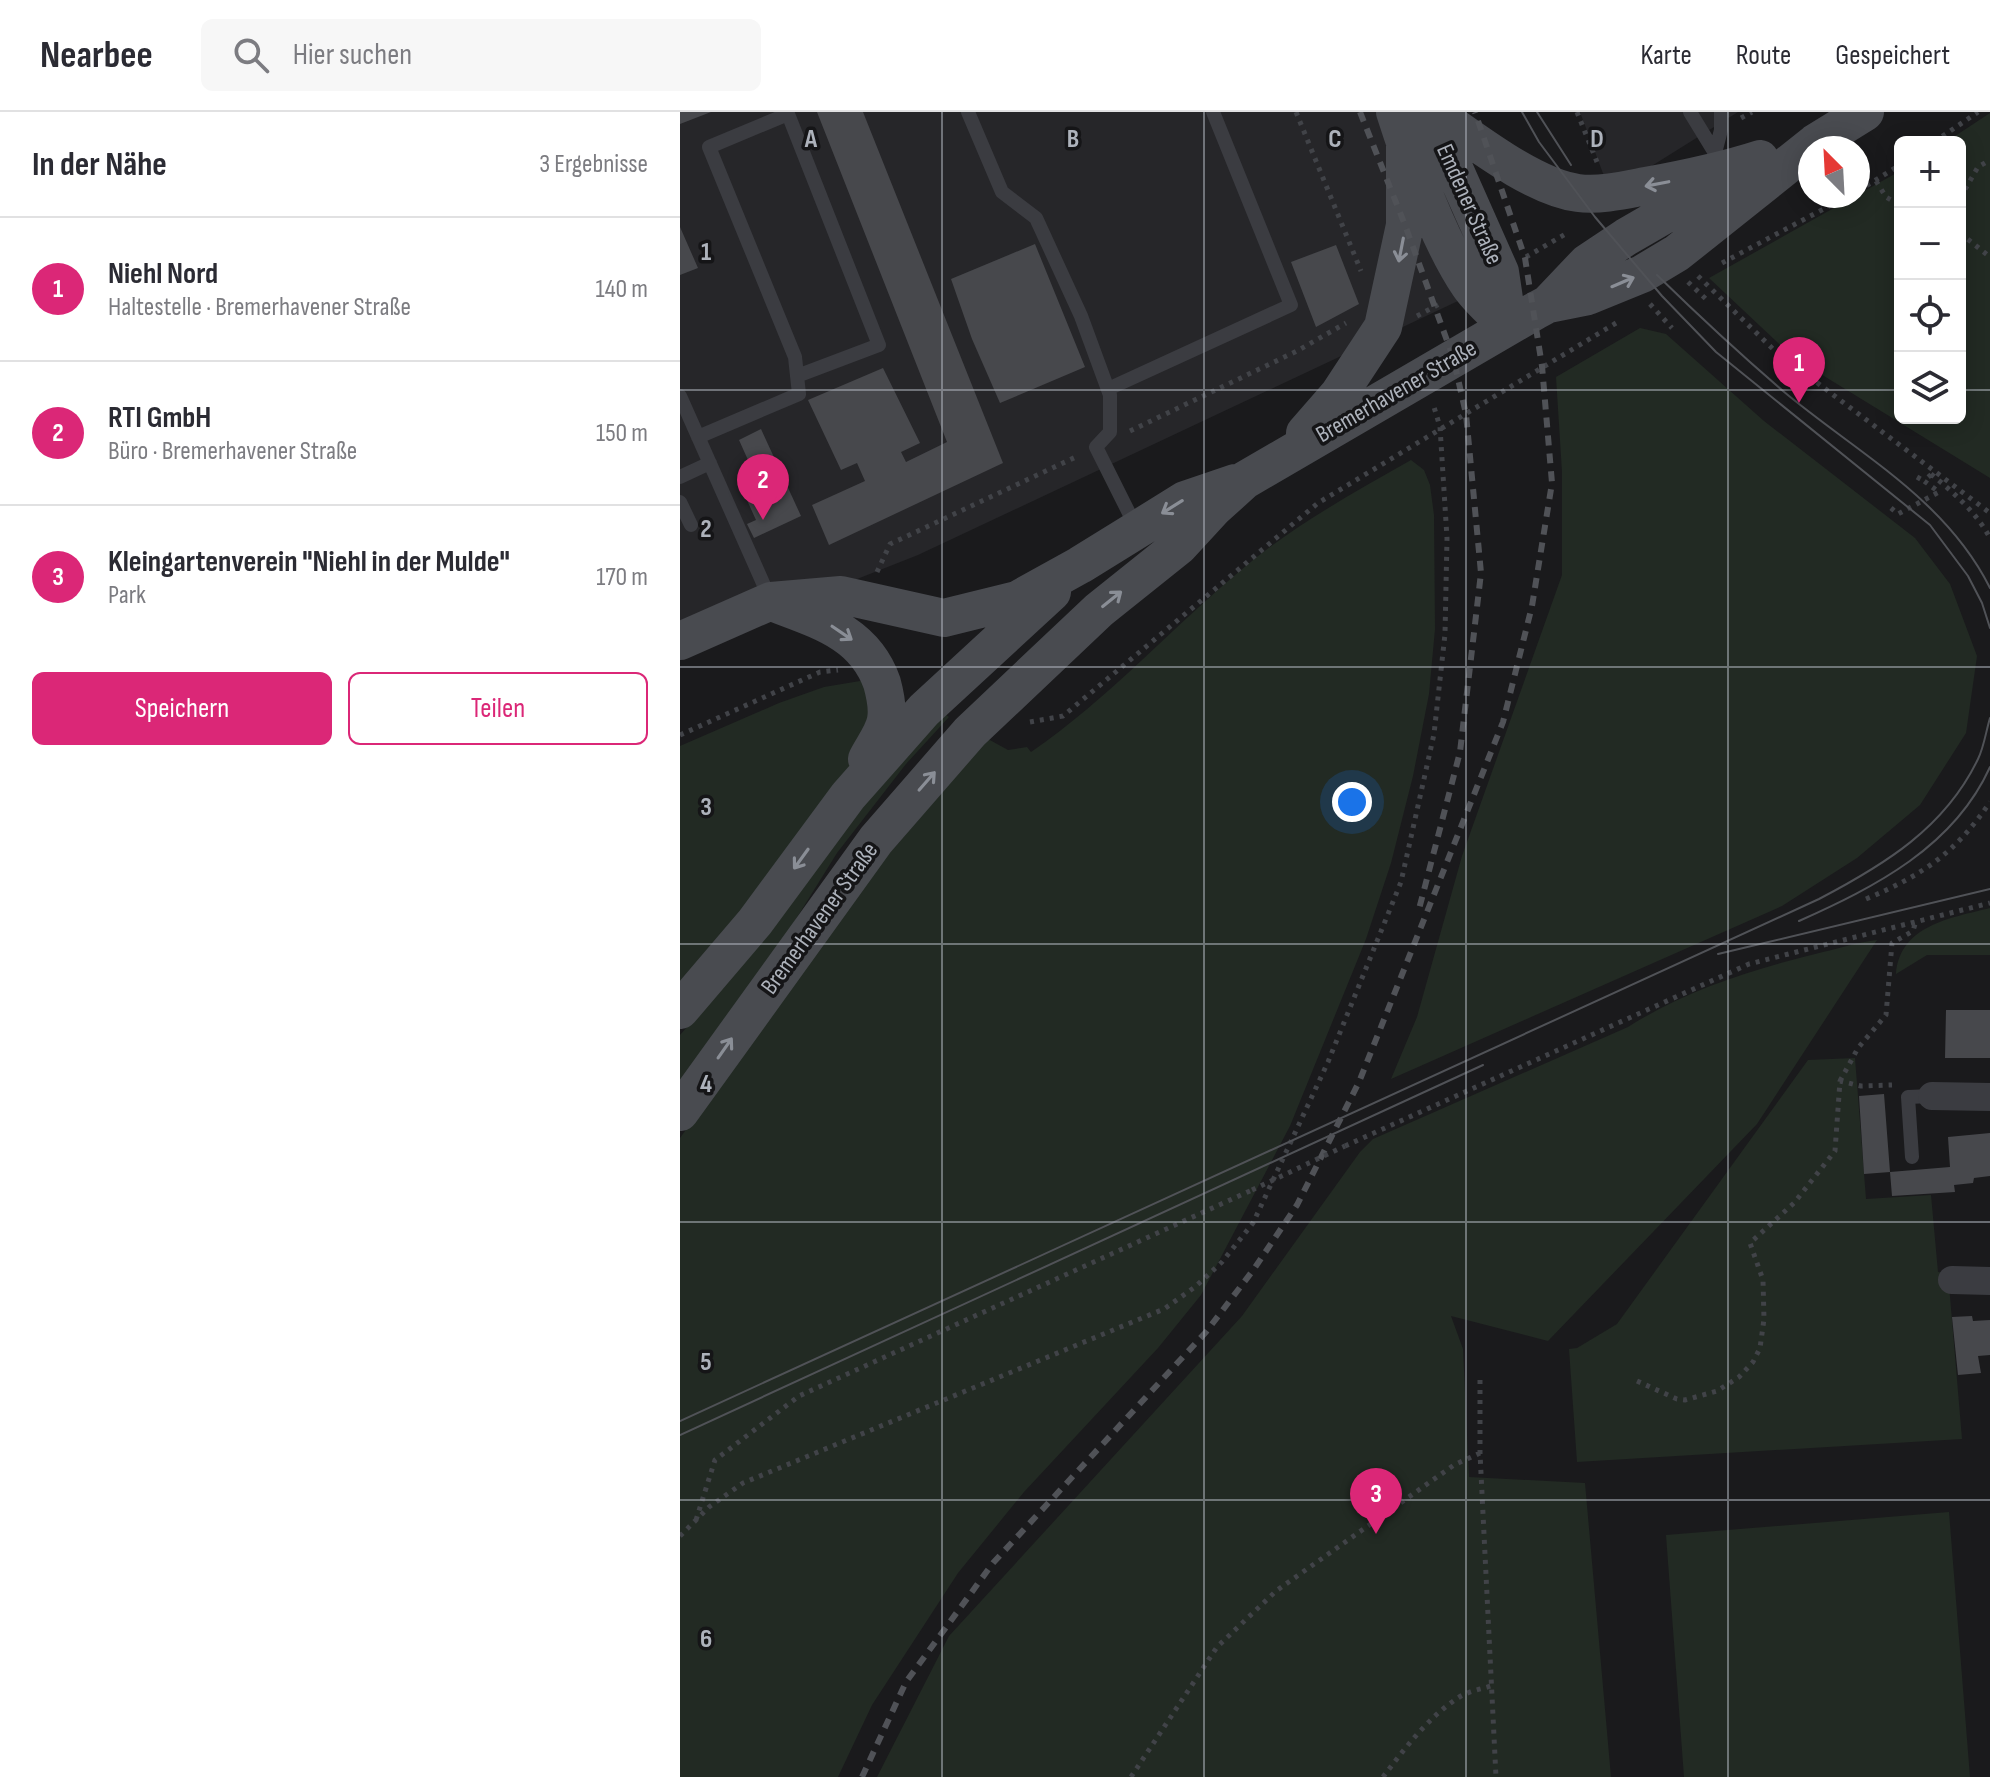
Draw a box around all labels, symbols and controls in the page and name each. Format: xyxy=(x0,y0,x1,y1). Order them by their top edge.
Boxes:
search box xyxy=(201,19,761,91)
text: Nearbee xyxy=(40,33,153,78)
icon: search xyxy=(229,33,273,77)
text: Hier suchen xyxy=(293,37,412,73)
text: Karte xyxy=(1641,39,1692,72)
text: Route xyxy=(1736,39,1791,72)
text: Gespeichert xyxy=(1835,39,1950,72)
text: A xyxy=(804,124,818,155)
text: B xyxy=(1067,124,1079,155)
text: C xyxy=(1328,124,1342,155)
text: D xyxy=(1590,124,1604,155)
north arrow xyxy=(1798,136,1870,208)
map controls xyxy=(1894,136,1966,424)
button: + xyxy=(1894,136,1966,208)
street label: Emdener Straße xyxy=(1430,140,1509,269)
text: In der Nähe xyxy=(32,144,167,185)
text: 3 Ergebnisse xyxy=(539,149,648,180)
one-way arrow xyxy=(1645,177,1671,192)
button: − xyxy=(1894,208,1966,280)
one-way arrow xyxy=(1392,236,1407,262)
text: 1 xyxy=(701,237,711,268)
text: Niehl Nord xyxy=(108,256,218,292)
one-way arrow xyxy=(1610,273,1635,288)
text: 1 xyxy=(53,274,63,305)
text: 140 m xyxy=(596,274,648,305)
button: locate xyxy=(1894,280,1966,352)
text: Haltestelle · Bremerhavener Straße xyxy=(108,292,411,323)
street label: Bremerhavener Straße xyxy=(1311,334,1482,449)
pin: 1 xyxy=(1773,337,1825,403)
button: layers xyxy=(1894,352,1966,424)
text: RTI GmbH xyxy=(108,400,211,436)
text: 2 xyxy=(52,418,64,449)
text: 150 m xyxy=(596,418,648,449)
text: Büro · Bremerhavener Straße xyxy=(108,436,357,467)
pin: 2 xyxy=(737,454,789,520)
one-way arrow xyxy=(1161,500,1184,516)
text: 2 xyxy=(700,514,712,545)
text: Kleingartenverein "Niehl in der Mulde" xyxy=(108,544,510,580)
text: 3 xyxy=(52,562,64,593)
text: 170 m xyxy=(596,562,648,593)
text: Park xyxy=(108,580,146,611)
one-way arrow xyxy=(1102,591,1123,609)
one-way arrow xyxy=(831,625,853,641)
button: Speichern xyxy=(32,672,332,745)
button: Teilen xyxy=(348,672,648,745)
one-way arrow xyxy=(918,772,936,792)
your location xyxy=(1332,782,1372,822)
text: 3 xyxy=(700,792,712,823)
street label: Bremerhavener Straße xyxy=(755,837,884,1000)
one-way arrow xyxy=(793,848,810,870)
one-way arrow xyxy=(717,1038,733,1060)
text: 4 xyxy=(700,1069,712,1100)
text: 5 xyxy=(700,1347,712,1378)
pin: 3 xyxy=(1350,1468,1402,1534)
text: 6 xyxy=(700,1624,712,1655)

